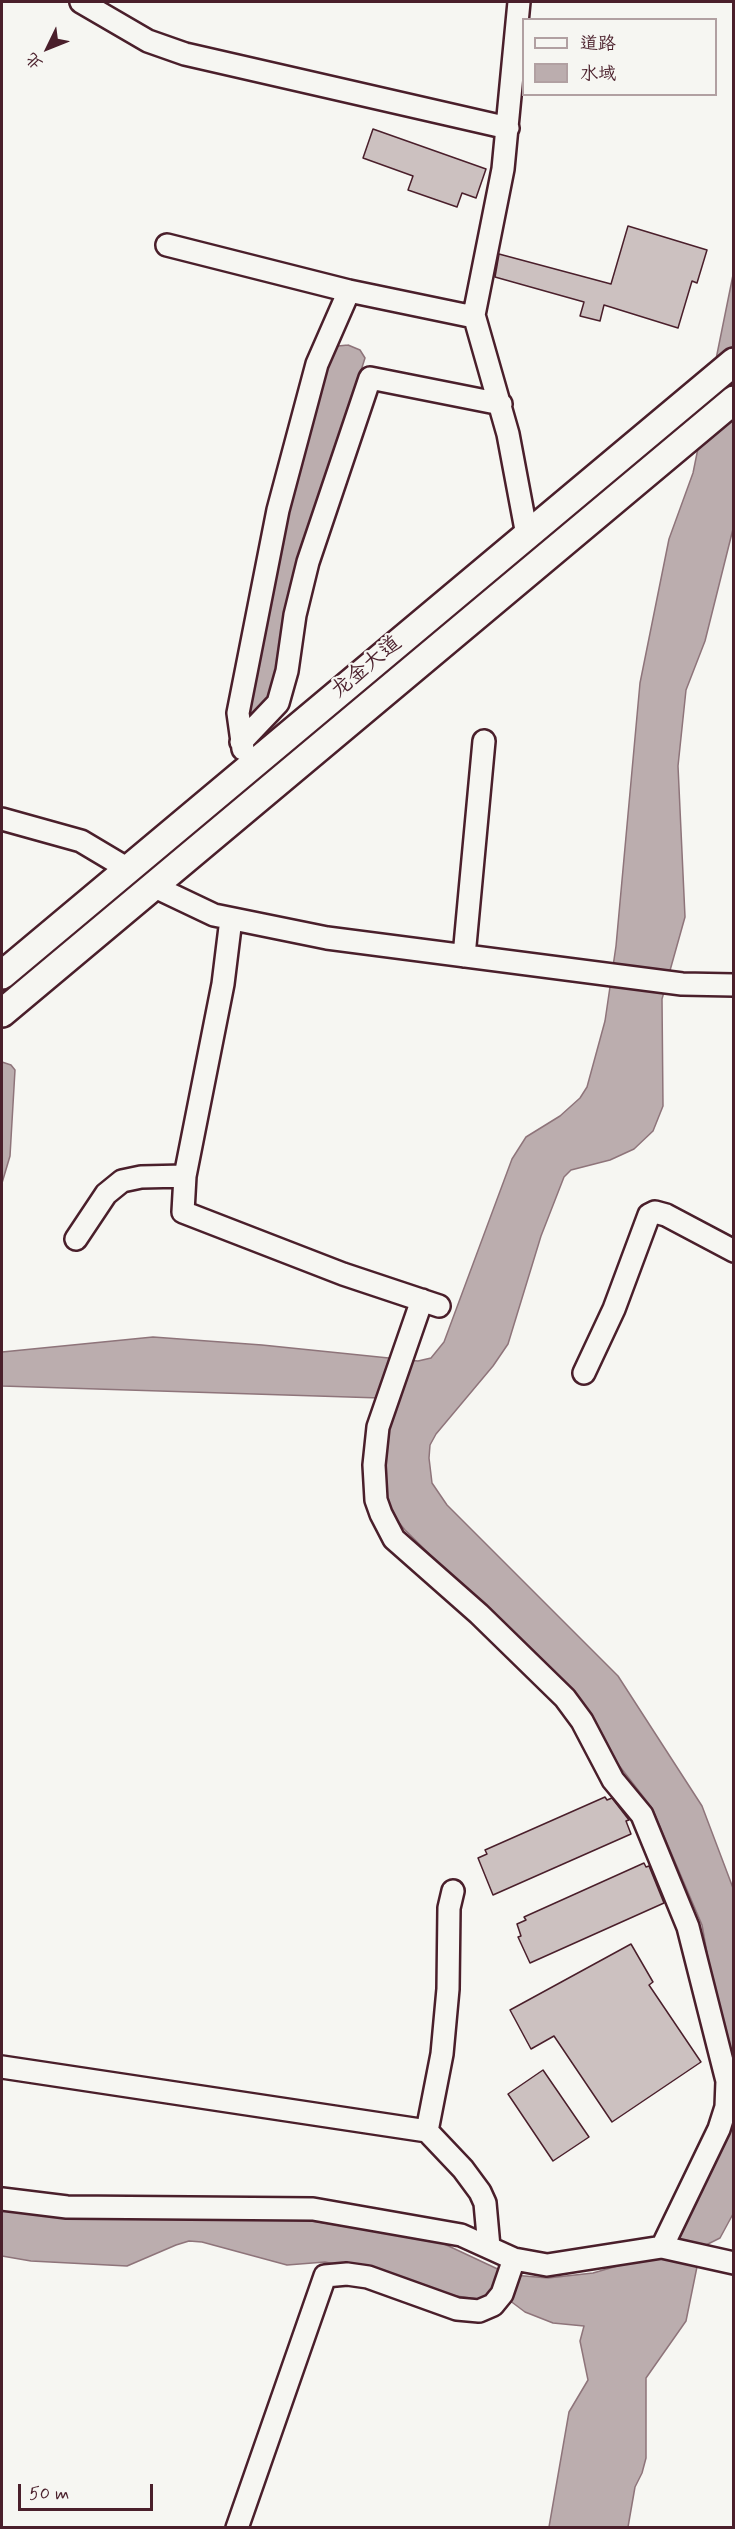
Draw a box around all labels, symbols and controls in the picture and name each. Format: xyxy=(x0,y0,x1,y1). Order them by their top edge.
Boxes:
north arrow xyxy=(18,18,78,78)
legend xyxy=(522,18,717,96)
text: 道路 xyxy=(580,32,616,56)
text: 北 xyxy=(21,48,48,74)
text: 水域 xyxy=(580,62,616,86)
street label: 龙金大道 xyxy=(327,631,407,705)
scale bar xyxy=(21,2472,156,2510)
text: 50 m xyxy=(29,2482,69,2506)

